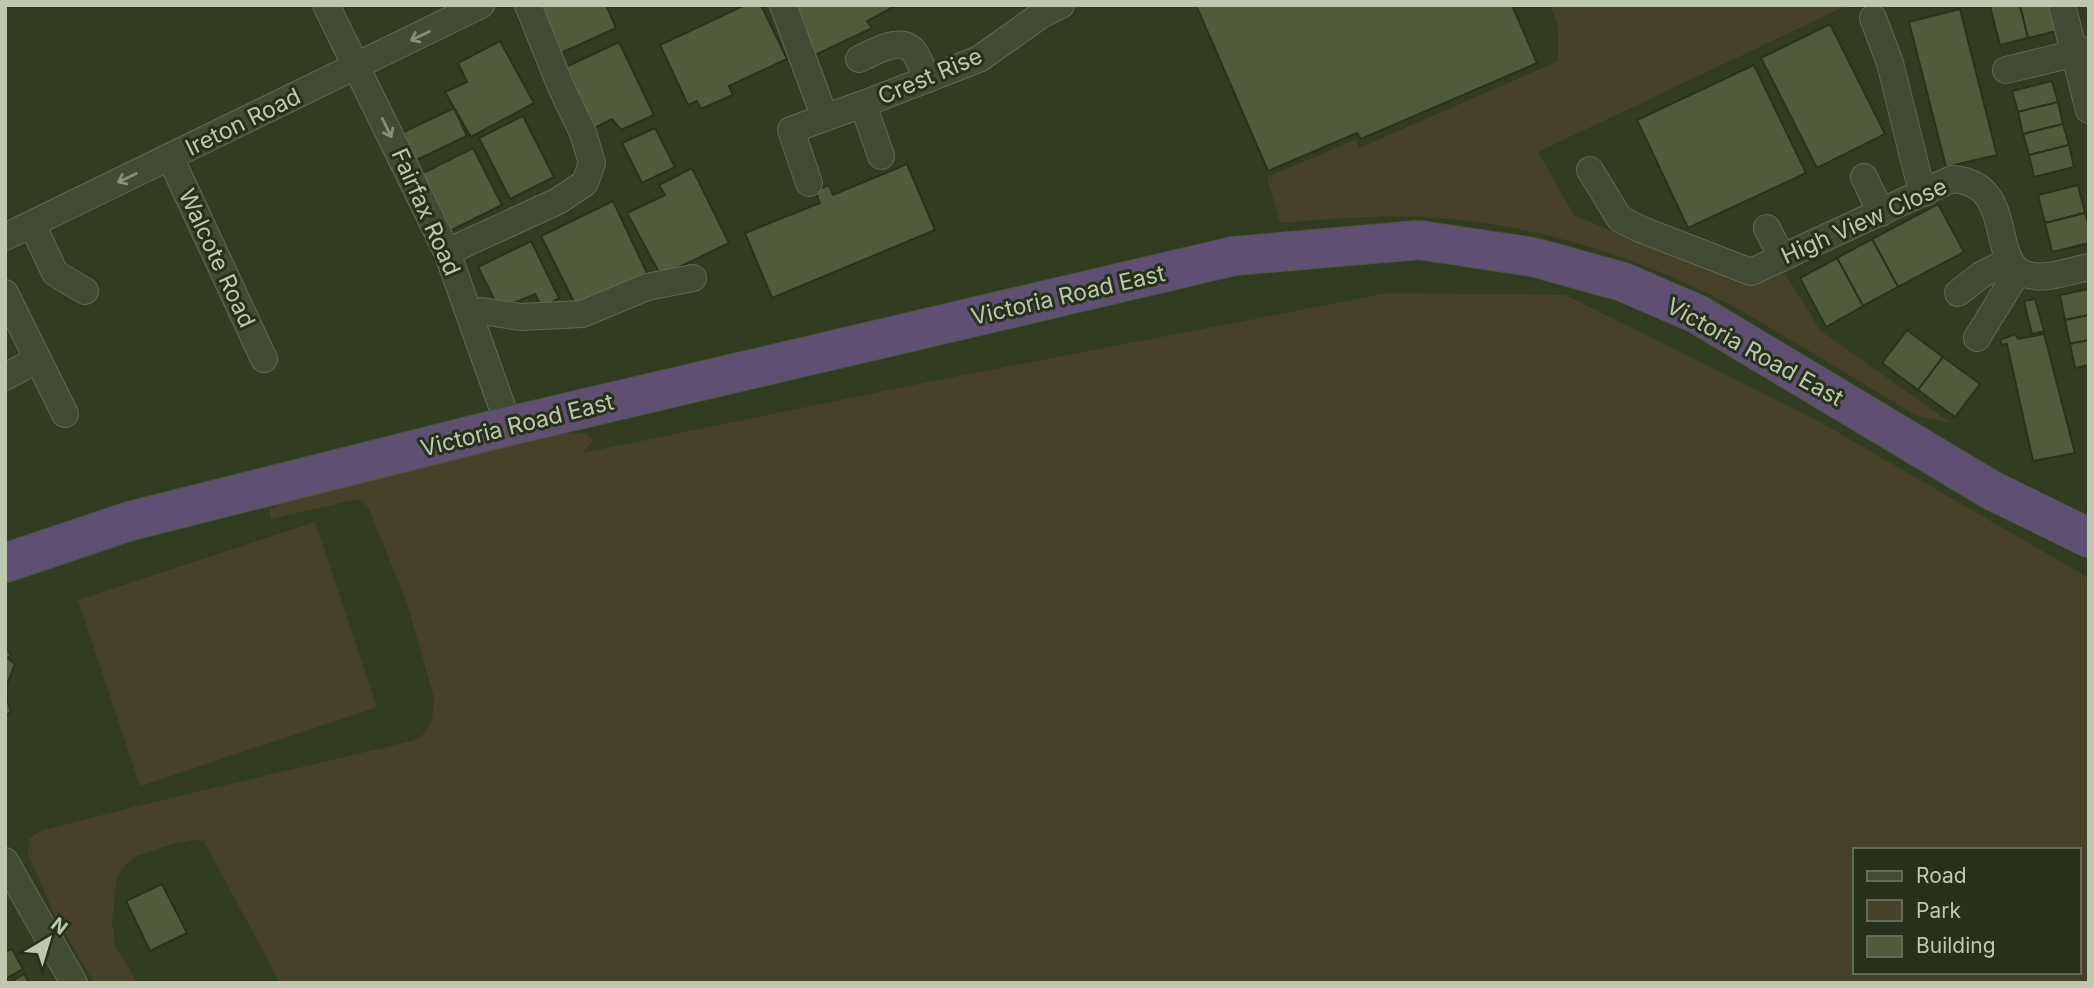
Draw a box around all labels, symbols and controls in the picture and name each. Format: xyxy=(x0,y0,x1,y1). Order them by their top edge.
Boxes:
one-way arrow xyxy=(410,29,431,43)
street label: Crest Rise xyxy=(874,42,986,110)
street label: Ireton Road xyxy=(181,82,305,162)
one-way arrow xyxy=(381,117,394,138)
street label: Fairfax Road xyxy=(386,144,466,280)
one-way arrow xyxy=(117,172,138,185)
street label: High View Close xyxy=(1777,172,1951,270)
street label: Walcote Road xyxy=(173,184,261,332)
street label: Victoria Road East xyxy=(968,259,1168,331)
street label: Victoria Road East xyxy=(1662,292,1849,412)
street label: Victoria Road East xyxy=(418,387,617,463)
legend xyxy=(1853,848,2080,974)
text: Road xyxy=(1916,863,1967,888)
text: Park xyxy=(1916,898,1961,923)
north arrow xyxy=(14,904,84,974)
text: N xyxy=(46,912,72,940)
text: Building xyxy=(1916,933,1996,958)

